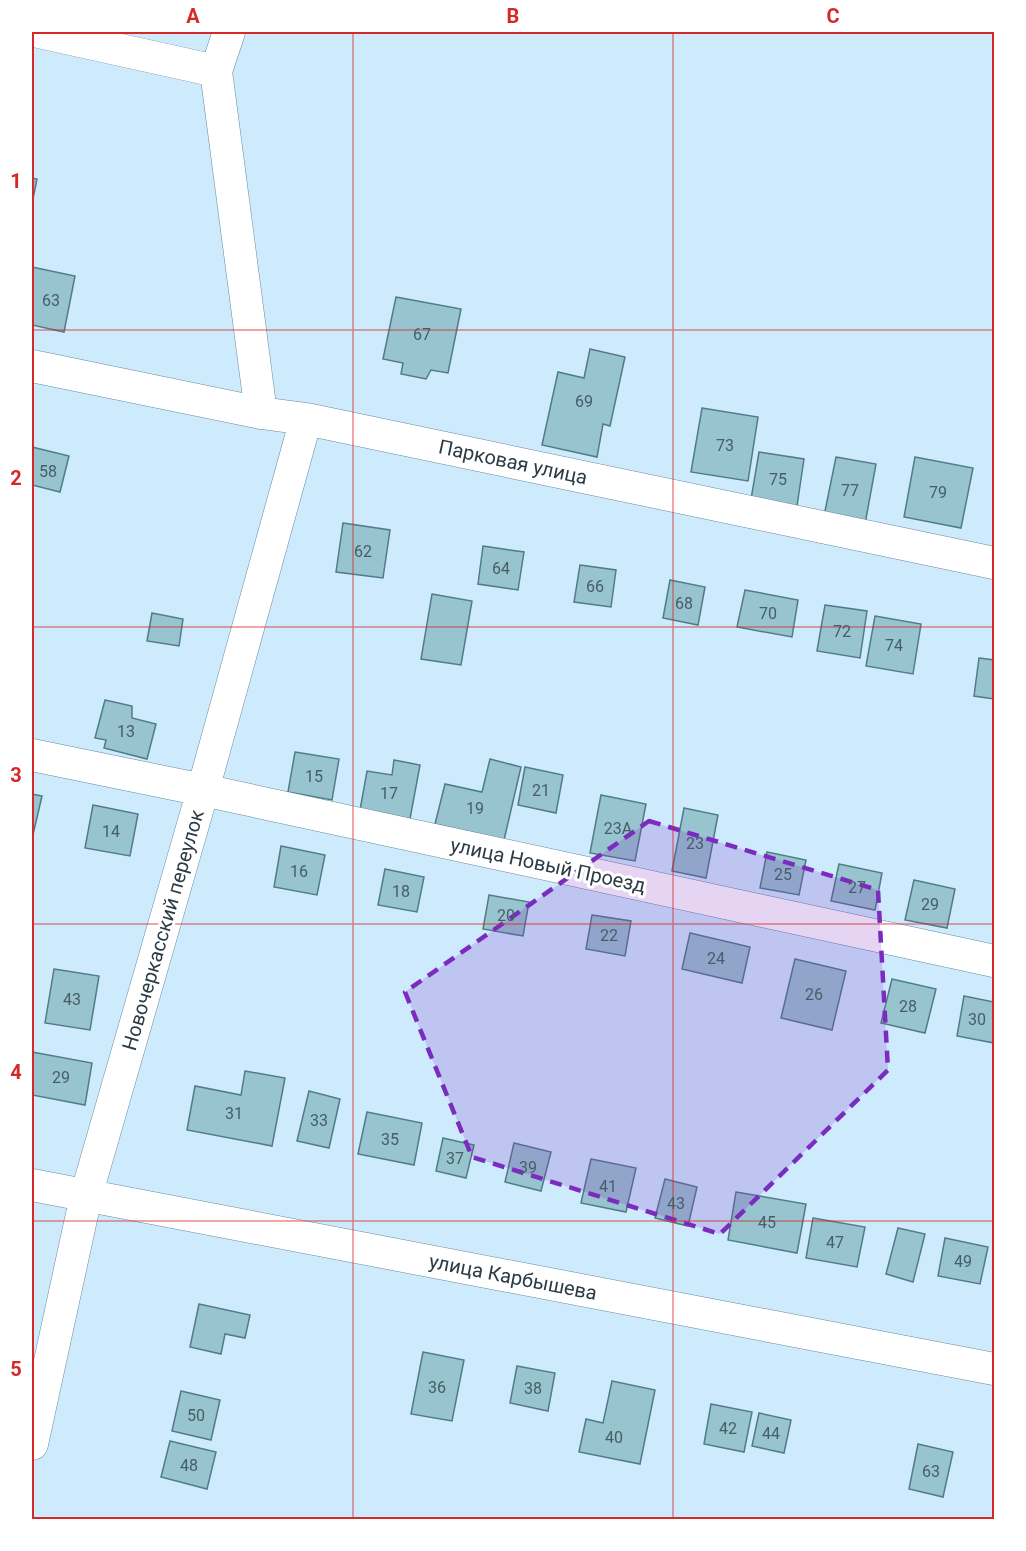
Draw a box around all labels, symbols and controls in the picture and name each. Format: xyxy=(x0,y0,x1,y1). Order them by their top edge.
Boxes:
text: A xyxy=(186,4,200,28)
text: B xyxy=(507,4,519,28)
text: C xyxy=(826,4,840,28)
text: 1 xyxy=(10,169,22,193)
house number: 63 xyxy=(42,291,60,310)
house number: 67 xyxy=(413,325,431,344)
house number: 69 xyxy=(575,392,593,411)
street label: Парковая улица xyxy=(436,435,590,489)
house number: 73 xyxy=(716,436,734,455)
house number: 58 xyxy=(39,462,57,481)
text: 2 xyxy=(10,466,22,490)
house number: 75 xyxy=(769,470,787,489)
house number: 77 xyxy=(841,481,859,500)
house number: 79 xyxy=(929,483,947,502)
house number: 62 xyxy=(354,542,372,561)
house number: 64 xyxy=(492,559,510,578)
house number: 66 xyxy=(586,577,604,596)
house number: 68 xyxy=(675,594,693,613)
house number: 70 xyxy=(759,604,777,623)
house number: 72 xyxy=(833,622,851,641)
house number: 74 xyxy=(885,636,903,655)
house number: 13 xyxy=(117,722,135,741)
text: 3 xyxy=(10,763,22,787)
house number: 15 xyxy=(305,767,323,786)
house number: 21 xyxy=(532,781,550,800)
house number: 17 xyxy=(380,784,398,803)
house number: 19 xyxy=(466,799,484,818)
street label: Новочеркасский переулок xyxy=(117,807,209,1053)
house number: 23А xyxy=(604,819,633,838)
house number: 14 xyxy=(102,822,120,841)
street label: улица Новый Проезд xyxy=(448,833,648,897)
house number: 23 xyxy=(686,834,704,853)
house number: 16 xyxy=(290,862,308,881)
house number: 25 xyxy=(774,865,792,884)
house number: 27 xyxy=(848,878,866,897)
house number: 18 xyxy=(392,882,410,901)
house number: 29 xyxy=(921,895,939,914)
house number: 20 xyxy=(497,906,515,925)
house number: 22 xyxy=(600,926,618,945)
house number: 24 xyxy=(707,949,725,968)
house number: 26 xyxy=(805,985,823,1004)
house number: 43 xyxy=(63,990,81,1009)
house number: 28 xyxy=(899,997,917,1016)
house number: 30 xyxy=(968,1010,986,1029)
text: 4 xyxy=(10,1060,22,1084)
house number: 29 xyxy=(52,1068,70,1087)
house number: 31 xyxy=(225,1104,243,1123)
house number: 33 xyxy=(310,1111,328,1130)
house number: 35 xyxy=(381,1130,399,1149)
house number: 37 xyxy=(446,1149,464,1168)
house number: 39 xyxy=(519,1158,537,1177)
house number: 41 xyxy=(599,1177,617,1196)
house number: 43 xyxy=(667,1194,685,1213)
house number: 45 xyxy=(758,1213,776,1232)
house number: 47 xyxy=(826,1233,844,1252)
street label: улица Карбышева xyxy=(427,1249,599,1305)
house number: 49 xyxy=(954,1252,972,1271)
text: 5 xyxy=(10,1357,22,1381)
house number: 36 xyxy=(428,1378,446,1397)
house number: 38 xyxy=(524,1379,542,1398)
house number: 50 xyxy=(187,1406,205,1425)
house number: 42 xyxy=(719,1419,737,1438)
house number: 44 xyxy=(762,1424,780,1443)
house number: 40 xyxy=(605,1428,623,1447)
house number: 48 xyxy=(180,1456,198,1475)
house number: 63 xyxy=(922,1462,940,1481)

